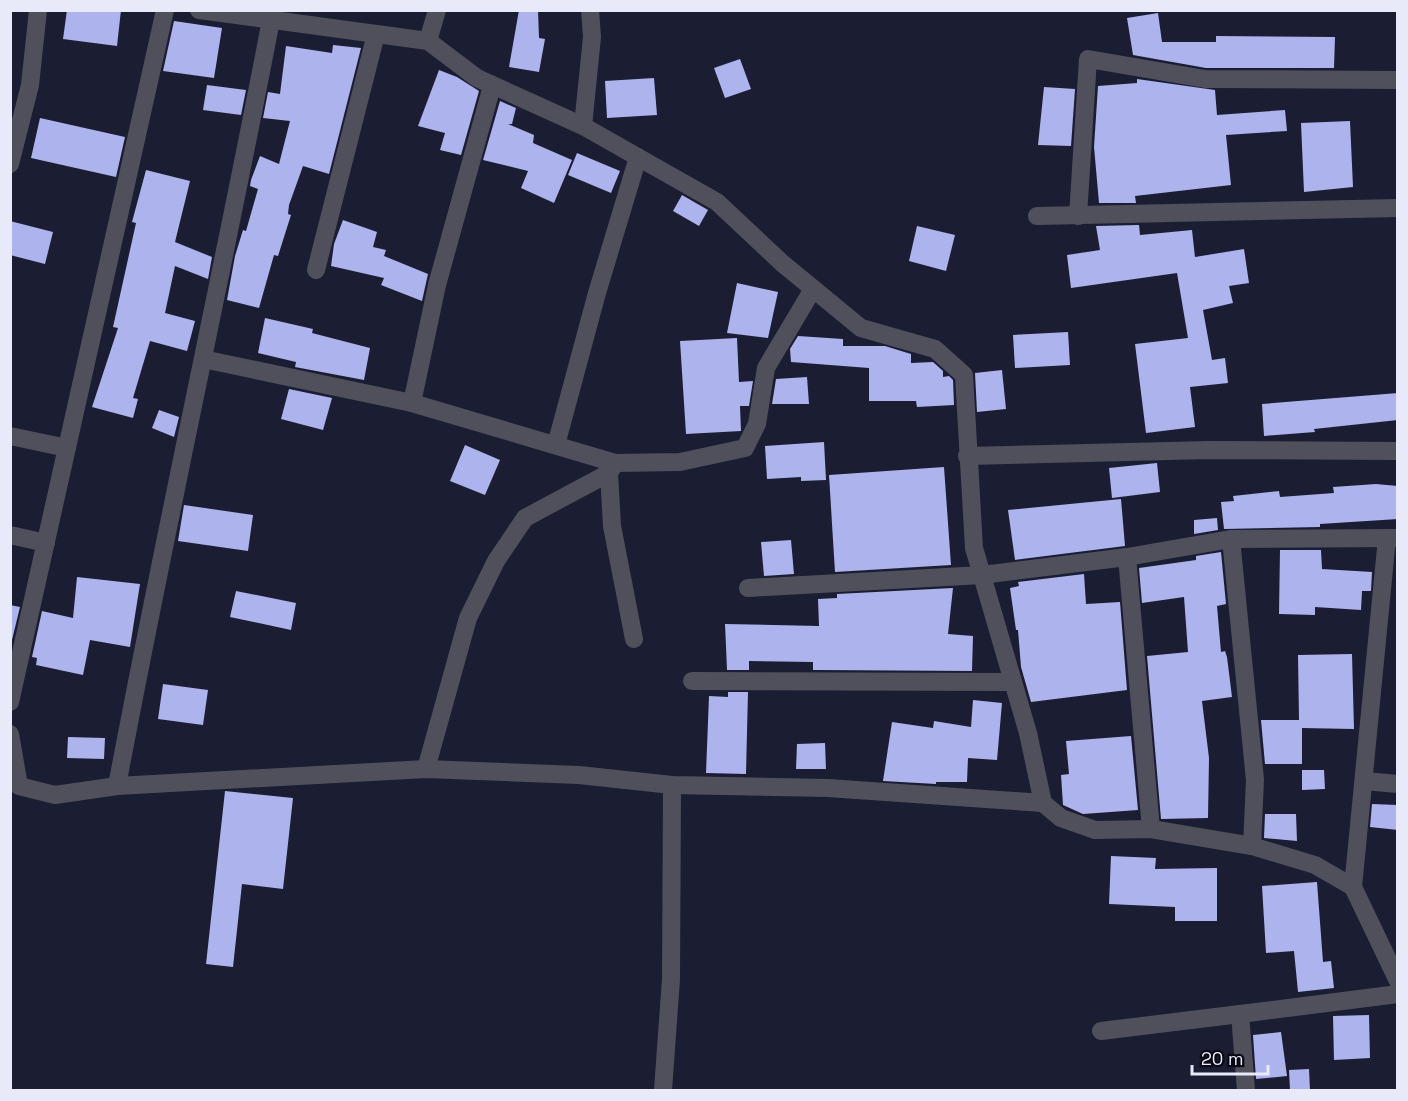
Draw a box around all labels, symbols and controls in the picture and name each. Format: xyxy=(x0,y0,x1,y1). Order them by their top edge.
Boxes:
scale bar xyxy=(1192,1038,1268,1076)
text: 20 m xyxy=(1201,1047,1244,1070)

